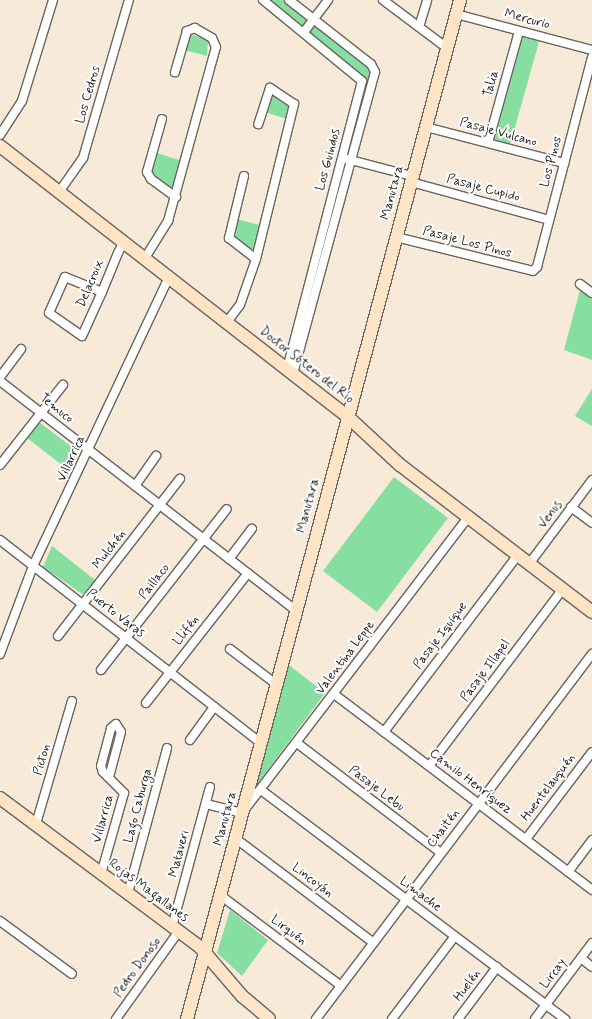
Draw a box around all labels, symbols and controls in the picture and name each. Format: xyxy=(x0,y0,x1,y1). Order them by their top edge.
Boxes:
street label: Mercurio xyxy=(502,6,552,34)
street label: Los Cedros xyxy=(73,63,105,127)
street label: Talia xyxy=(481,69,503,99)
street label: Pasaje Vulcano xyxy=(458,115,538,151)
street label: Los Guindos xyxy=(313,126,345,194)
street label: Los Pinos xyxy=(538,136,566,188)
street label: Manutara xyxy=(378,164,408,222)
street label: Pasaje Cupido xyxy=(445,172,521,206)
street label: Pasaje Los Pinos xyxy=(422,224,512,262)
street label: Delacroix xyxy=(74,258,108,310)
street label: Doctor Sótero del Río xyxy=(256,324,356,408)
street label: Temuco xyxy=(36,391,76,427)
street label: Villarrica xyxy=(55,433,89,485)
street label: Manutara xyxy=(294,477,324,535)
street label: Venus xyxy=(535,498,567,532)
street label: Mulchén xyxy=(90,527,130,573)
street label: Paillaco xyxy=(136,561,174,603)
street label: Puerto Varas xyxy=(83,586,147,642)
street label: Pasaje Iquique xyxy=(411,599,471,673)
street label: Llifén xyxy=(171,613,203,649)
street label: Valentina Leppe xyxy=(313,617,379,699)
street label: Pasaje Illapel xyxy=(458,637,514,705)
street label: Picton xyxy=(31,742,55,778)
street label: Camilo Henríquez xyxy=(426,746,514,818)
street label: Huentelauquén xyxy=(519,751,579,825)
street label: Pasaje Lebu xyxy=(345,763,407,815)
street label: Lago Caburga xyxy=(121,767,157,845)
street label: Manutara xyxy=(211,790,241,848)
street label: Villarrica xyxy=(90,793,118,845)
street label: Chaitén xyxy=(424,807,464,851)
street label: Mataveri xyxy=(166,829,194,879)
street label: Rojas Magallanes xyxy=(105,856,191,926)
street label: Lincoyán xyxy=(288,860,336,902)
street label: Limache xyxy=(396,874,444,916)
street label: Lirquén xyxy=(267,913,309,949)
street label: Pedro Donoso xyxy=(111,935,165,1001)
street label: Lircay xyxy=(538,956,570,992)
street label: Huelén xyxy=(451,967,485,1005)

